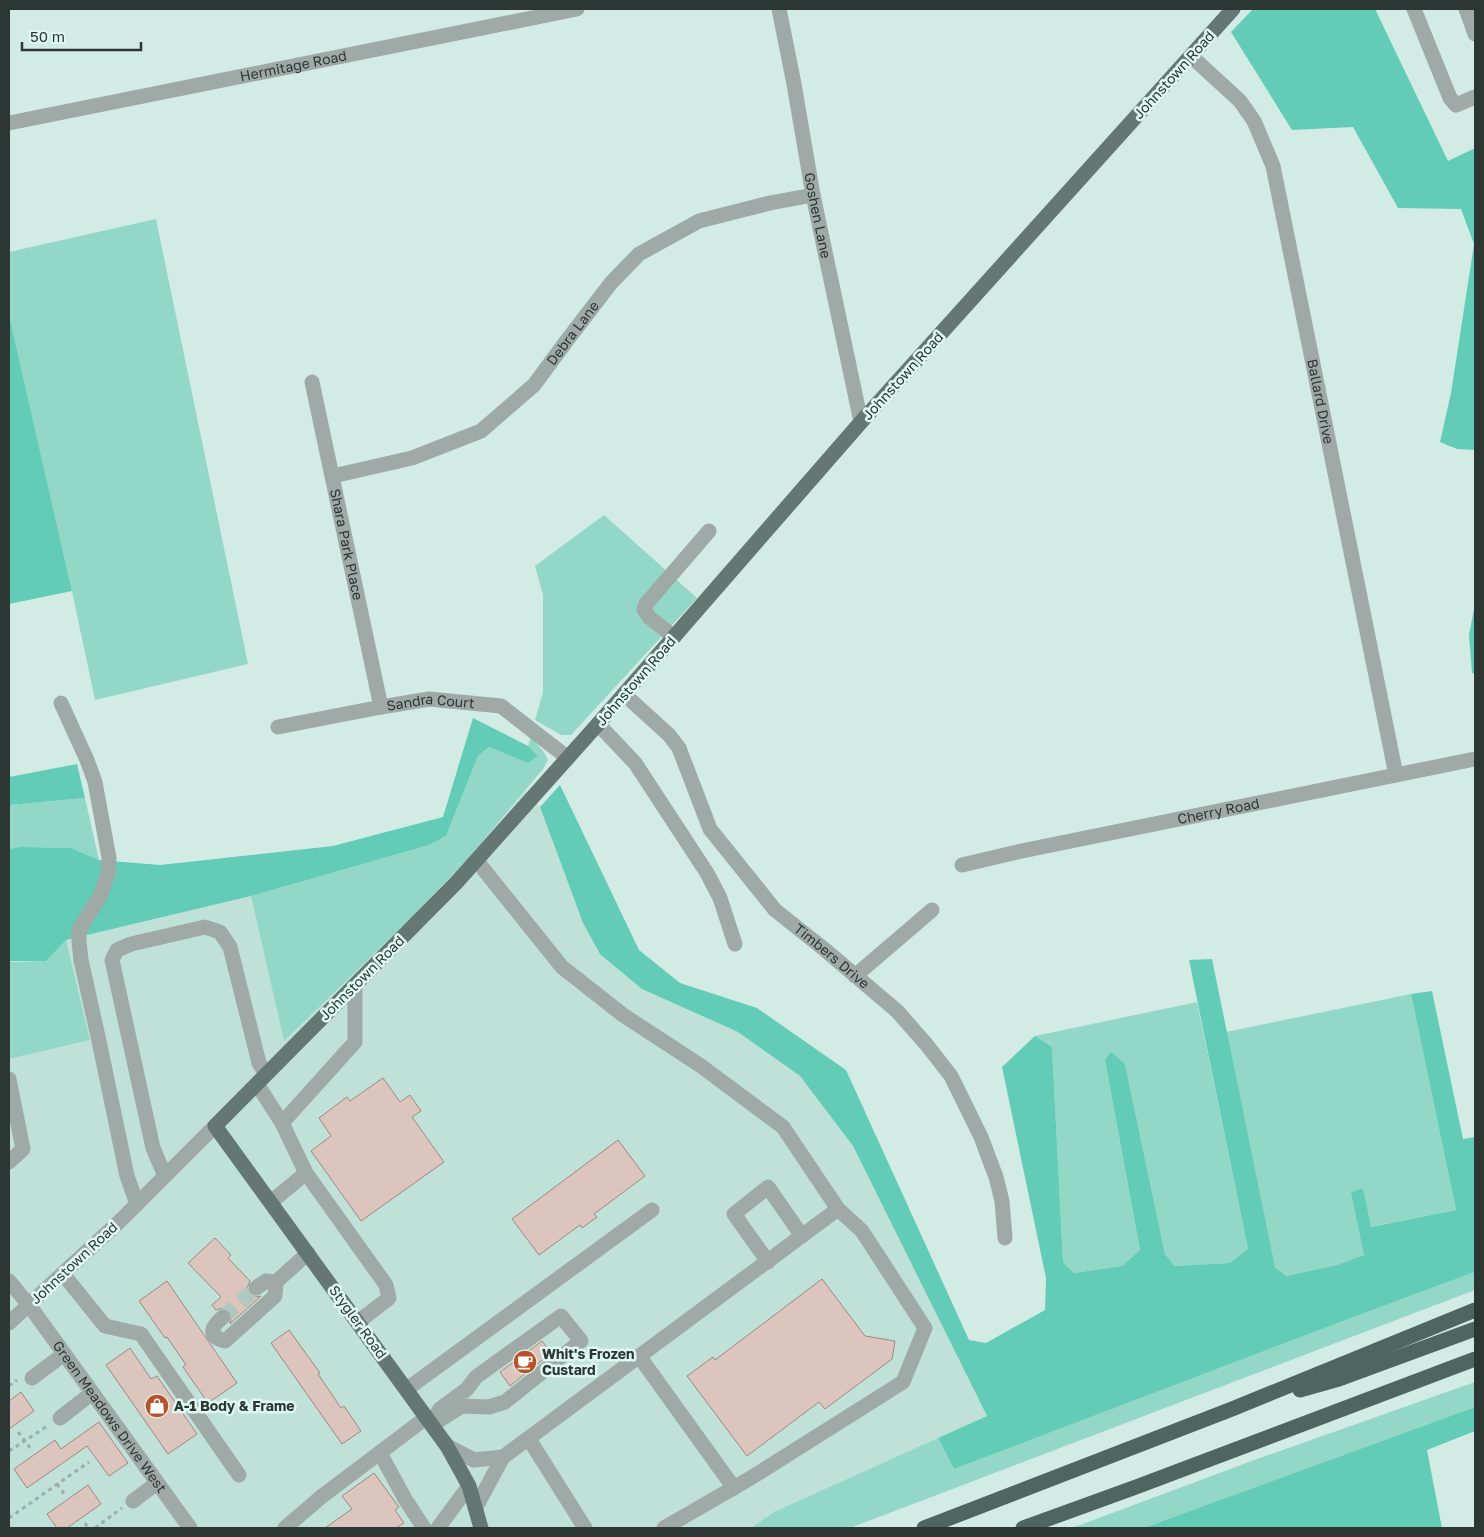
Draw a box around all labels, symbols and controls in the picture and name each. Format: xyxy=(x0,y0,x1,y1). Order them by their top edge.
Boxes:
scale bar xyxy=(22,20,141,52)
text: 50 m xyxy=(30,27,65,45)
street label: Johnstown Road xyxy=(1130,27,1218,122)
street label: Hermitage Road xyxy=(238,46,348,84)
street label: Goshen Lane xyxy=(801,171,835,260)
street label: Debra Lane xyxy=(543,297,602,368)
street label: Johnstown Road xyxy=(859,328,947,423)
street label: Ballard Drive xyxy=(1304,357,1338,445)
street label: Shara Park Place xyxy=(327,487,367,602)
street label: Johnstown Road xyxy=(592,633,679,729)
street label: Sandra Court xyxy=(385,690,475,714)
street label: Cherry Road xyxy=(1176,794,1261,827)
street label: Timbers Drive xyxy=(791,920,873,992)
street label: Johnstown Road xyxy=(316,932,407,1023)
street label: Johnstown Road xyxy=(27,1218,121,1307)
street label: Stygler Road xyxy=(326,1282,391,1362)
street label: Green Meadows Drive West xyxy=(50,1337,171,1496)
place label: Whit's Frozen Custard xyxy=(542,1345,634,1378)
cafe icon: Whit's Frozen Custard xyxy=(512,1349,538,1375)
shop icon: A-1 Body & Frame xyxy=(144,1393,170,1419)
place label: A-1 Body & Frame xyxy=(174,1397,294,1414)

